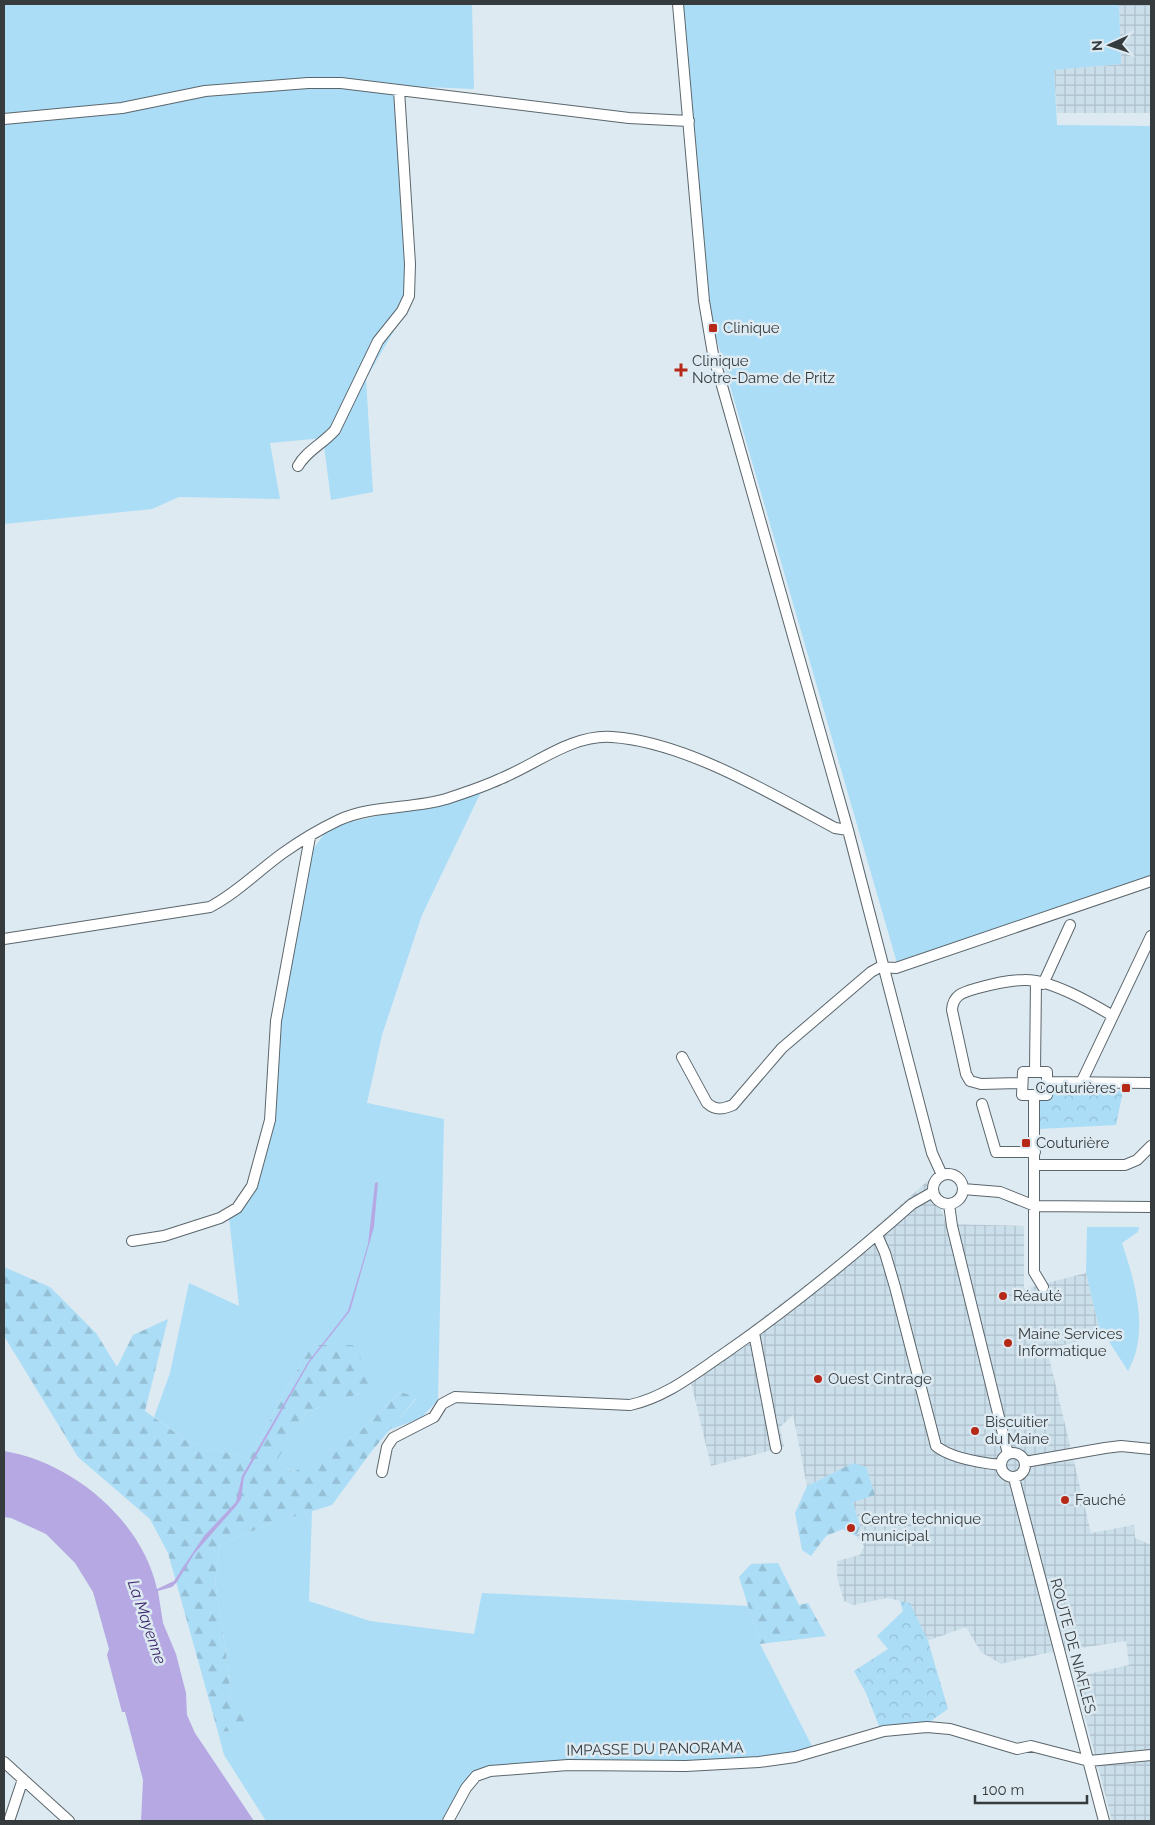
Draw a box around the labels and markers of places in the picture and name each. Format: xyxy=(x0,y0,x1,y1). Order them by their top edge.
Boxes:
place label: Clinique xyxy=(723,319,780,337)
marker: Clinique xyxy=(707,322,719,334)
place label: Clinique Notre-Dame de Pritz xyxy=(692,352,835,387)
marker: Clinique Notre-Dame de Pritz xyxy=(674,363,688,377)
place label: Couturières xyxy=(1036,1079,1116,1097)
marker: Couturières xyxy=(1120,1082,1132,1094)
place label: Couturière xyxy=(1036,1134,1109,1152)
marker: Couturière xyxy=(1020,1137,1032,1149)
place label: Réauté xyxy=(1013,1287,1062,1305)
marker: Réauté xyxy=(997,1290,1009,1302)
place label: Maine Services Informatique xyxy=(1018,1325,1123,1360)
marker: Maine Services Informatique xyxy=(1002,1337,1014,1349)
place label: Ouest Cintrage xyxy=(828,1370,932,1388)
marker: Ouest Cintrage xyxy=(812,1373,824,1385)
place label: Biscuitier du Maine xyxy=(985,1413,1049,1448)
marker: Biscuitier du Maine xyxy=(969,1425,981,1437)
place label: Fauché xyxy=(1075,1491,1126,1509)
marker: Fauché xyxy=(1059,1494,1071,1506)
place label: Centre technique municipal xyxy=(861,1510,981,1545)
marker: Centre technique municipal xyxy=(845,1522,857,1534)

